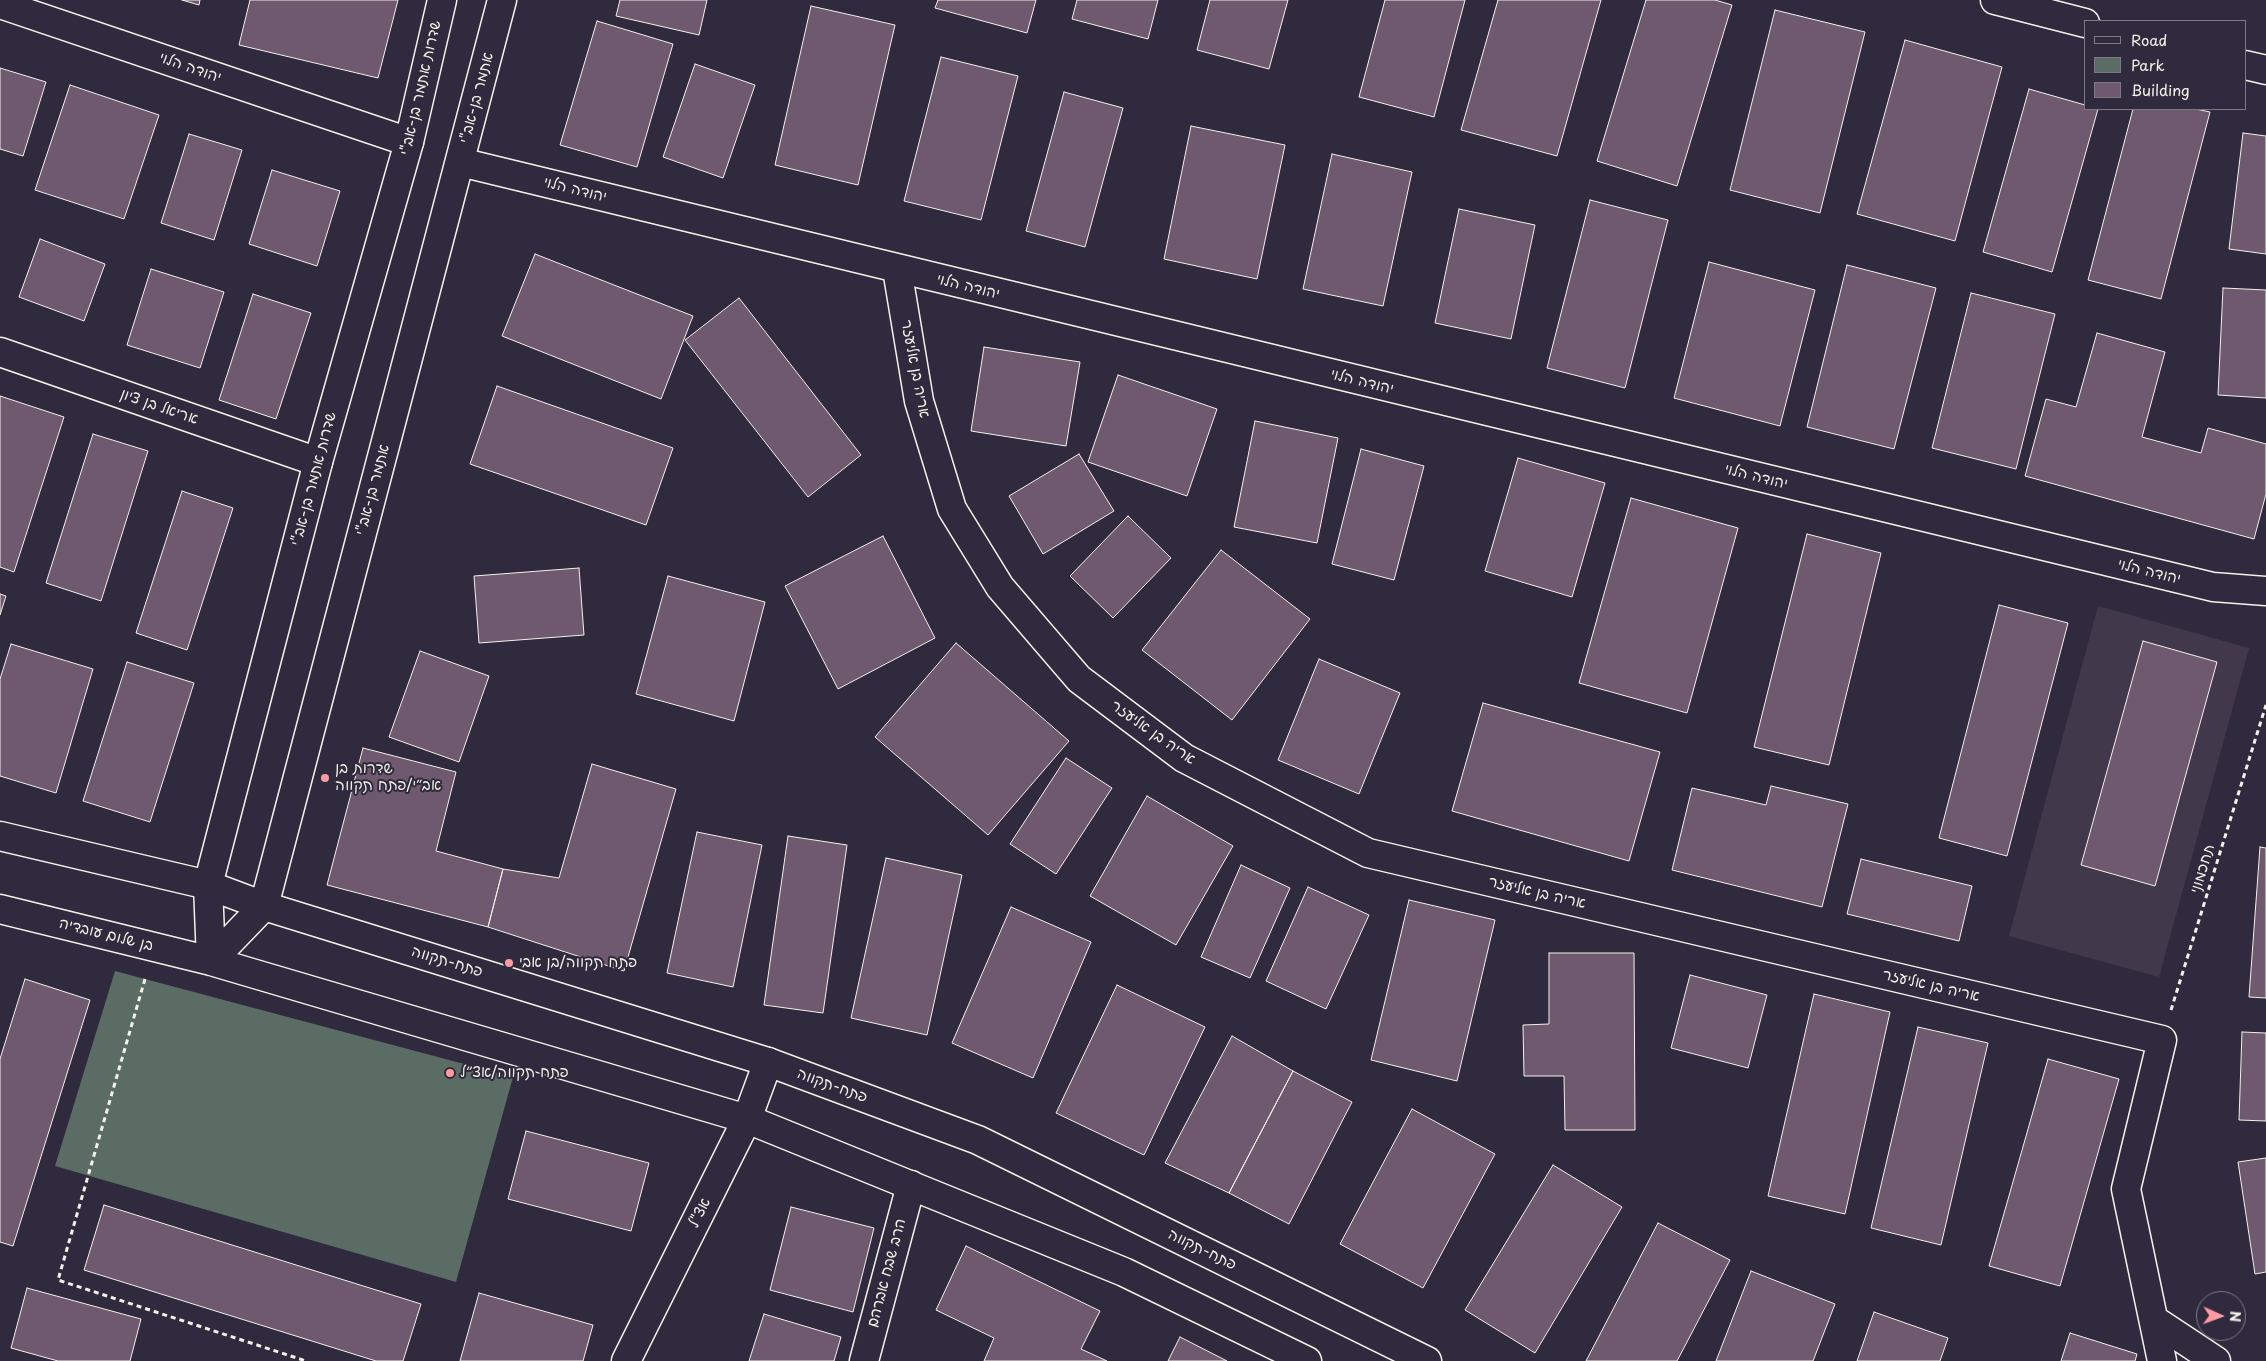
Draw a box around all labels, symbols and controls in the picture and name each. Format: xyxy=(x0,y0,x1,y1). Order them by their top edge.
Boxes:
street label: שדרות אתמר בן-אב"י xyxy=(397,19,445,157)
legend xyxy=(2084,20,2246,110)
text: Road xyxy=(2131,28,2167,51)
street label: יהודה הלוי xyxy=(157,49,223,87)
street label: אתמר בן-אב"י xyxy=(456,51,498,145)
text: Park xyxy=(2131,53,2165,76)
text: Building xyxy=(2131,78,2190,101)
street label: יהודה הלוי xyxy=(542,173,608,207)
street label: יהודה הלוי xyxy=(935,270,1001,304)
street label: אריה בן אליעזר xyxy=(897,318,933,420)
street label: יהודה הלוי xyxy=(1329,365,1395,399)
street label: אריאל בן ציון xyxy=(118,385,200,429)
street label: שדרות אתמר בן-אב"י xyxy=(287,410,341,548)
street label: אתמר בן-אב"י xyxy=(352,443,394,537)
street label: יהודה הלוי xyxy=(1723,460,1789,494)
street label: יהודה הלוי xyxy=(2116,555,2182,589)
street label: אריה בן אליעזר xyxy=(1107,697,1199,769)
place label: שדרות בן אב״י/פתח תקווה xyxy=(335,760,441,795)
marker: שדרות בן אב״י/פתח תקווה xyxy=(319,772,331,784)
street label: תחכמוני xyxy=(2187,842,2219,896)
street label: אריה בן אליעזר xyxy=(1487,873,1587,913)
street label: בן שלום עובדיה xyxy=(57,915,155,955)
street label: פתח-תקווה xyxy=(409,943,485,981)
place label: פתח תקווה/בן אבי xyxy=(519,954,637,972)
marker: פתח תקווה/בן אבי xyxy=(503,957,515,969)
street label: אריה בן אליעזר xyxy=(1881,966,1981,1006)
place label: פתח תקווה/אצ״ל xyxy=(460,1064,569,1082)
street label: פתח-תקווה xyxy=(794,1065,870,1107)
marker: פתח תקווה/אצ״ל xyxy=(444,1067,456,1079)
street label: אצ"ל xyxy=(685,1195,715,1231)
street label: הרב שבח אברהם xyxy=(864,1217,910,1329)
street label: פתח-תקווה xyxy=(1165,1226,1239,1274)
north arrow xyxy=(2196,1291,2246,1341)
text: N xyxy=(2225,1311,2246,1322)

